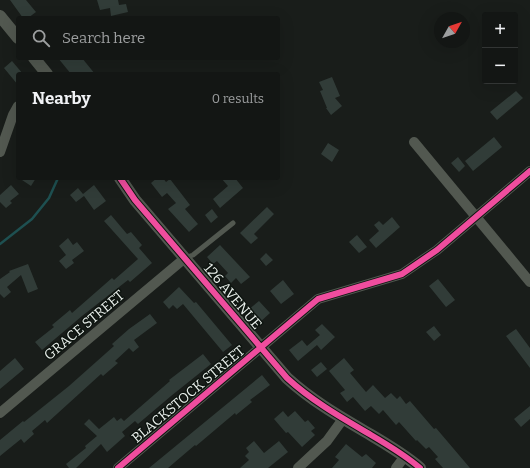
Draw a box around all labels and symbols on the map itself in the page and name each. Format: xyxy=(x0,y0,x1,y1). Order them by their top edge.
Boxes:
north arrow xyxy=(434,12,470,48)
street label: 126 AVENUE xyxy=(200,260,265,333)
street label: GRACE STREET xyxy=(41,287,128,364)
street label: BLACKSTOCK STREET xyxy=(128,342,248,447)

